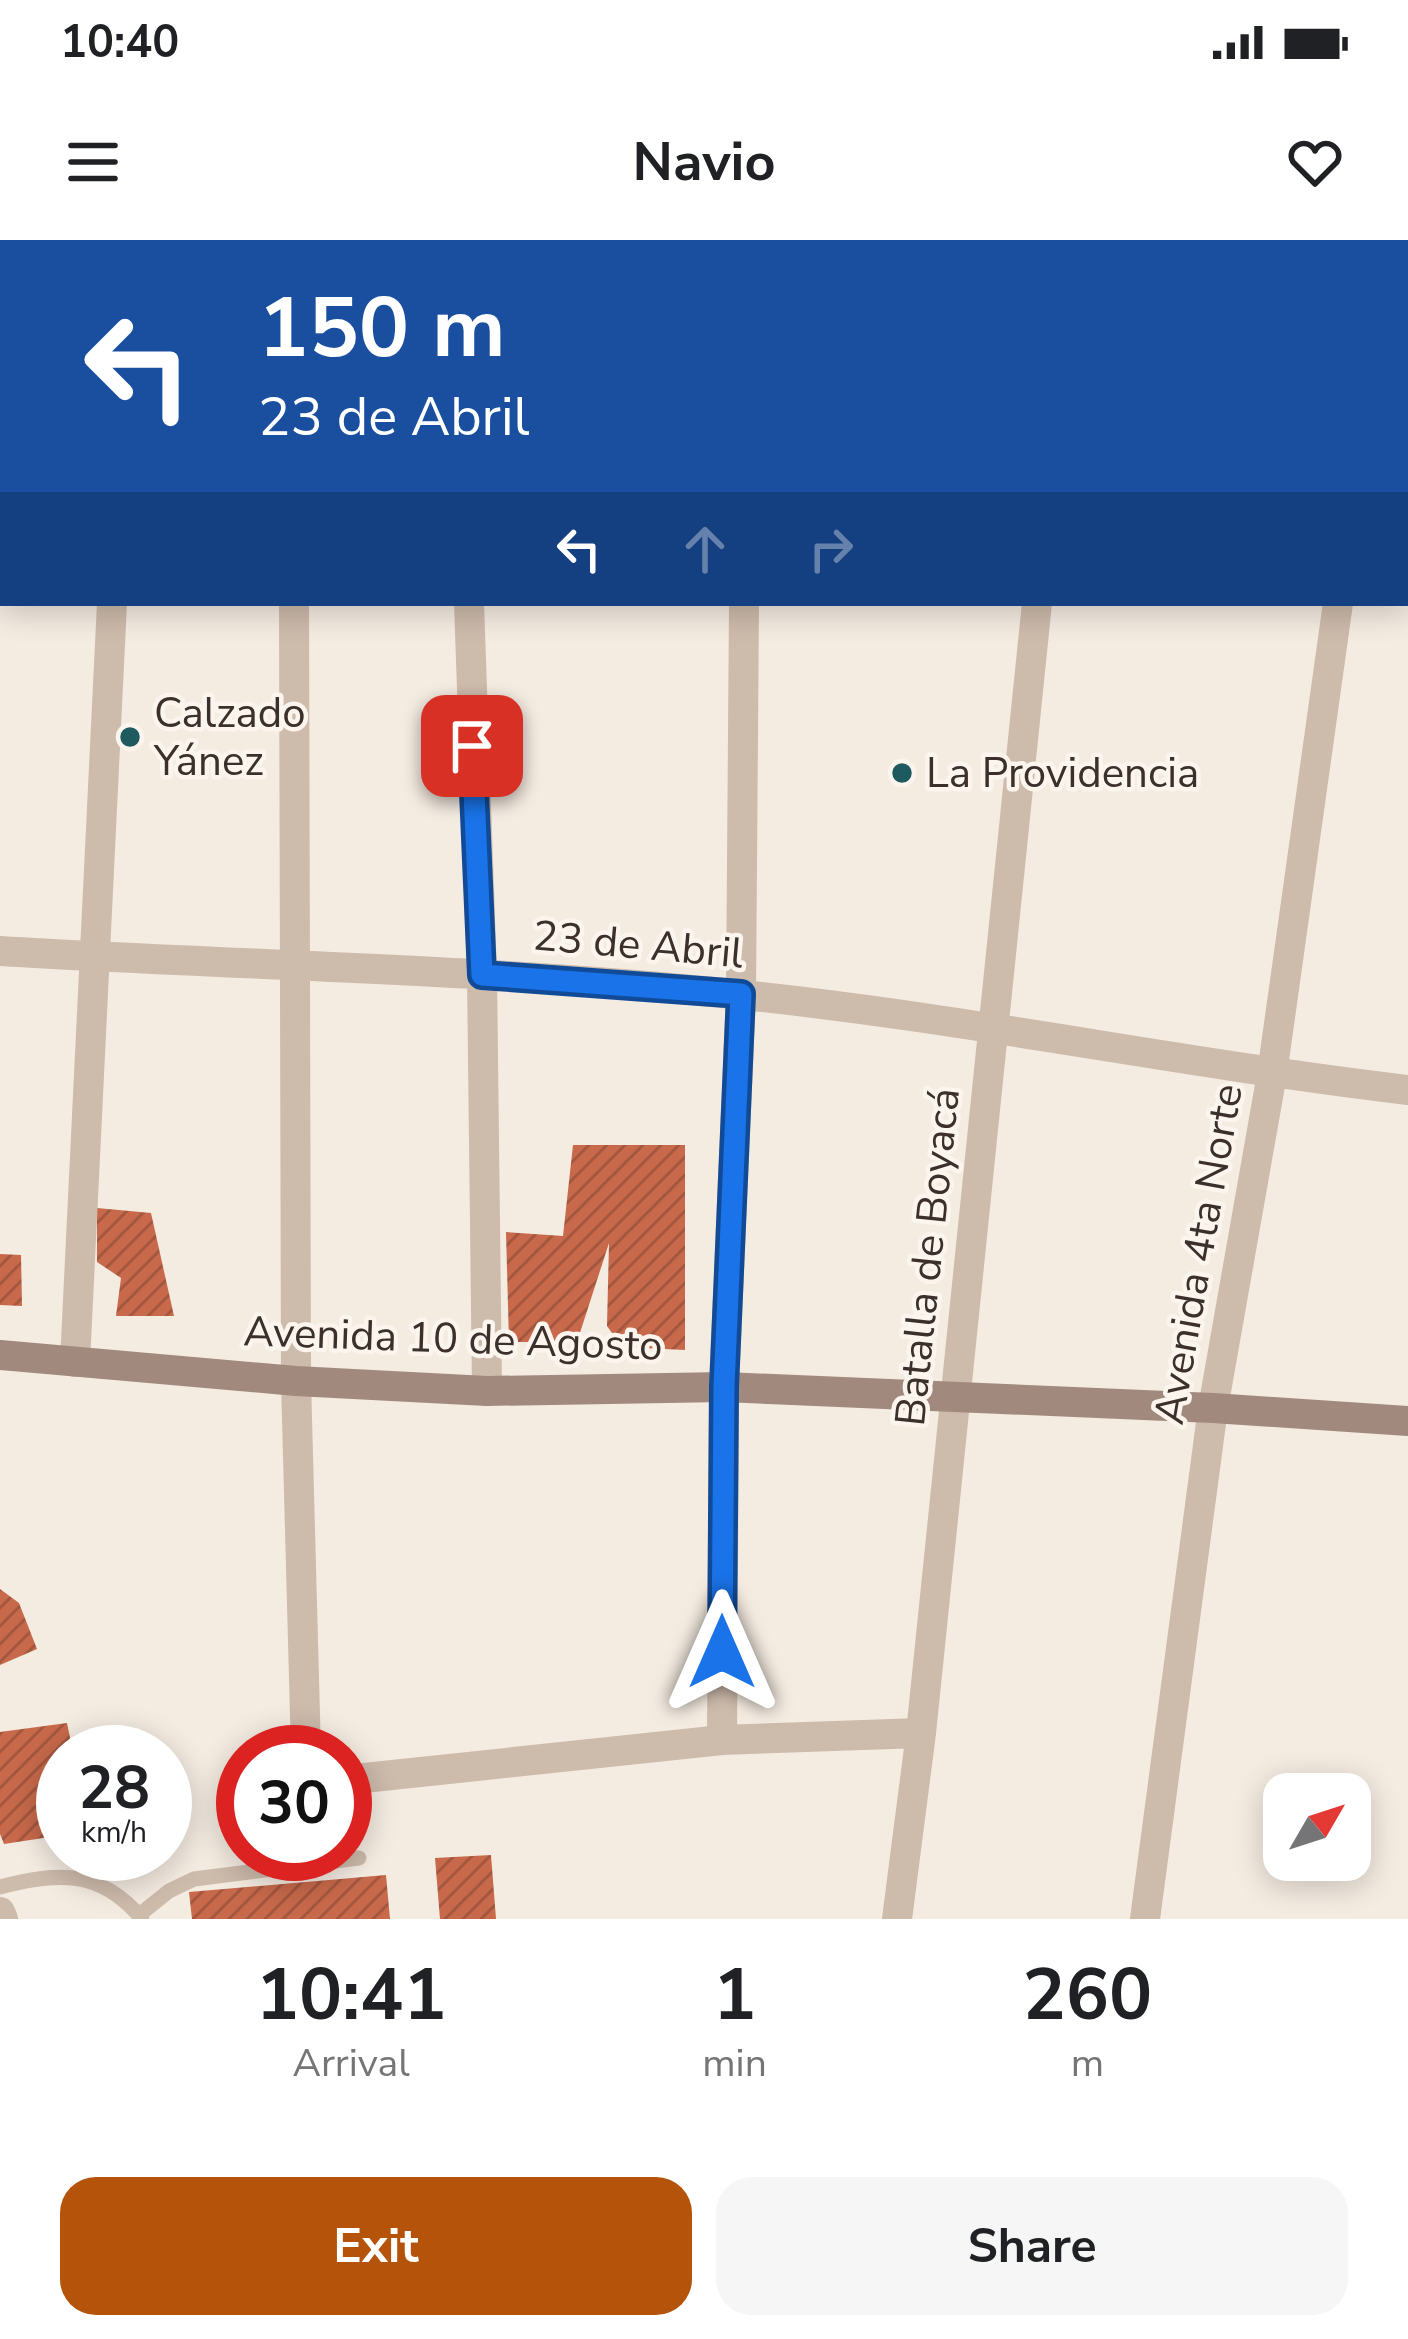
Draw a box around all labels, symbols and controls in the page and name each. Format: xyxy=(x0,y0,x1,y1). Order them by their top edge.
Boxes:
text: 10:40 xyxy=(60,12,179,73)
text: Navio xyxy=(633,125,776,199)
icon: menu xyxy=(60,129,126,195)
icon: heart xyxy=(1282,129,1348,195)
text: 150 m xyxy=(258,271,506,386)
icon: left xyxy=(60,288,216,444)
text: 23 de Abril xyxy=(258,380,529,454)
icon: left xyxy=(546,516,612,582)
icon: ahead xyxy=(672,516,738,582)
icon: right xyxy=(798,516,864,582)
place label: Calzado Yánez xyxy=(153,685,306,790)
pin xyxy=(421,695,523,797)
icon: arrive xyxy=(439,713,505,779)
marker: Calzado Yánez xyxy=(117,724,143,750)
place label: La Providencia xyxy=(926,745,1199,802)
marker: La Providencia xyxy=(889,760,915,786)
street label: 23 de Abril xyxy=(530,907,746,983)
street label: Avenida 4ta Norte xyxy=(1141,1079,1257,1429)
street label: Batalla de Boyacá xyxy=(882,1085,974,1429)
street label: Avenida 10 de Agosto xyxy=(242,1303,664,1375)
position arrow xyxy=(659,1589,785,1715)
speed limit sign: 30 xyxy=(216,1725,372,1881)
text: 28 xyxy=(78,1747,150,1829)
north arrow xyxy=(1263,1773,1371,1881)
map controls xyxy=(1263,1773,1371,1881)
text: km/h xyxy=(81,1812,147,1853)
text: 10:41 xyxy=(256,1946,446,2044)
text: 1 xyxy=(713,1946,756,2044)
text: 260 xyxy=(1023,1946,1152,2044)
text: Arrival xyxy=(292,2037,410,2090)
text: min xyxy=(702,2037,767,2090)
text: m xyxy=(1071,2037,1104,2090)
button: Exit xyxy=(60,2177,692,2315)
button: Share xyxy=(716,2177,1348,2315)

